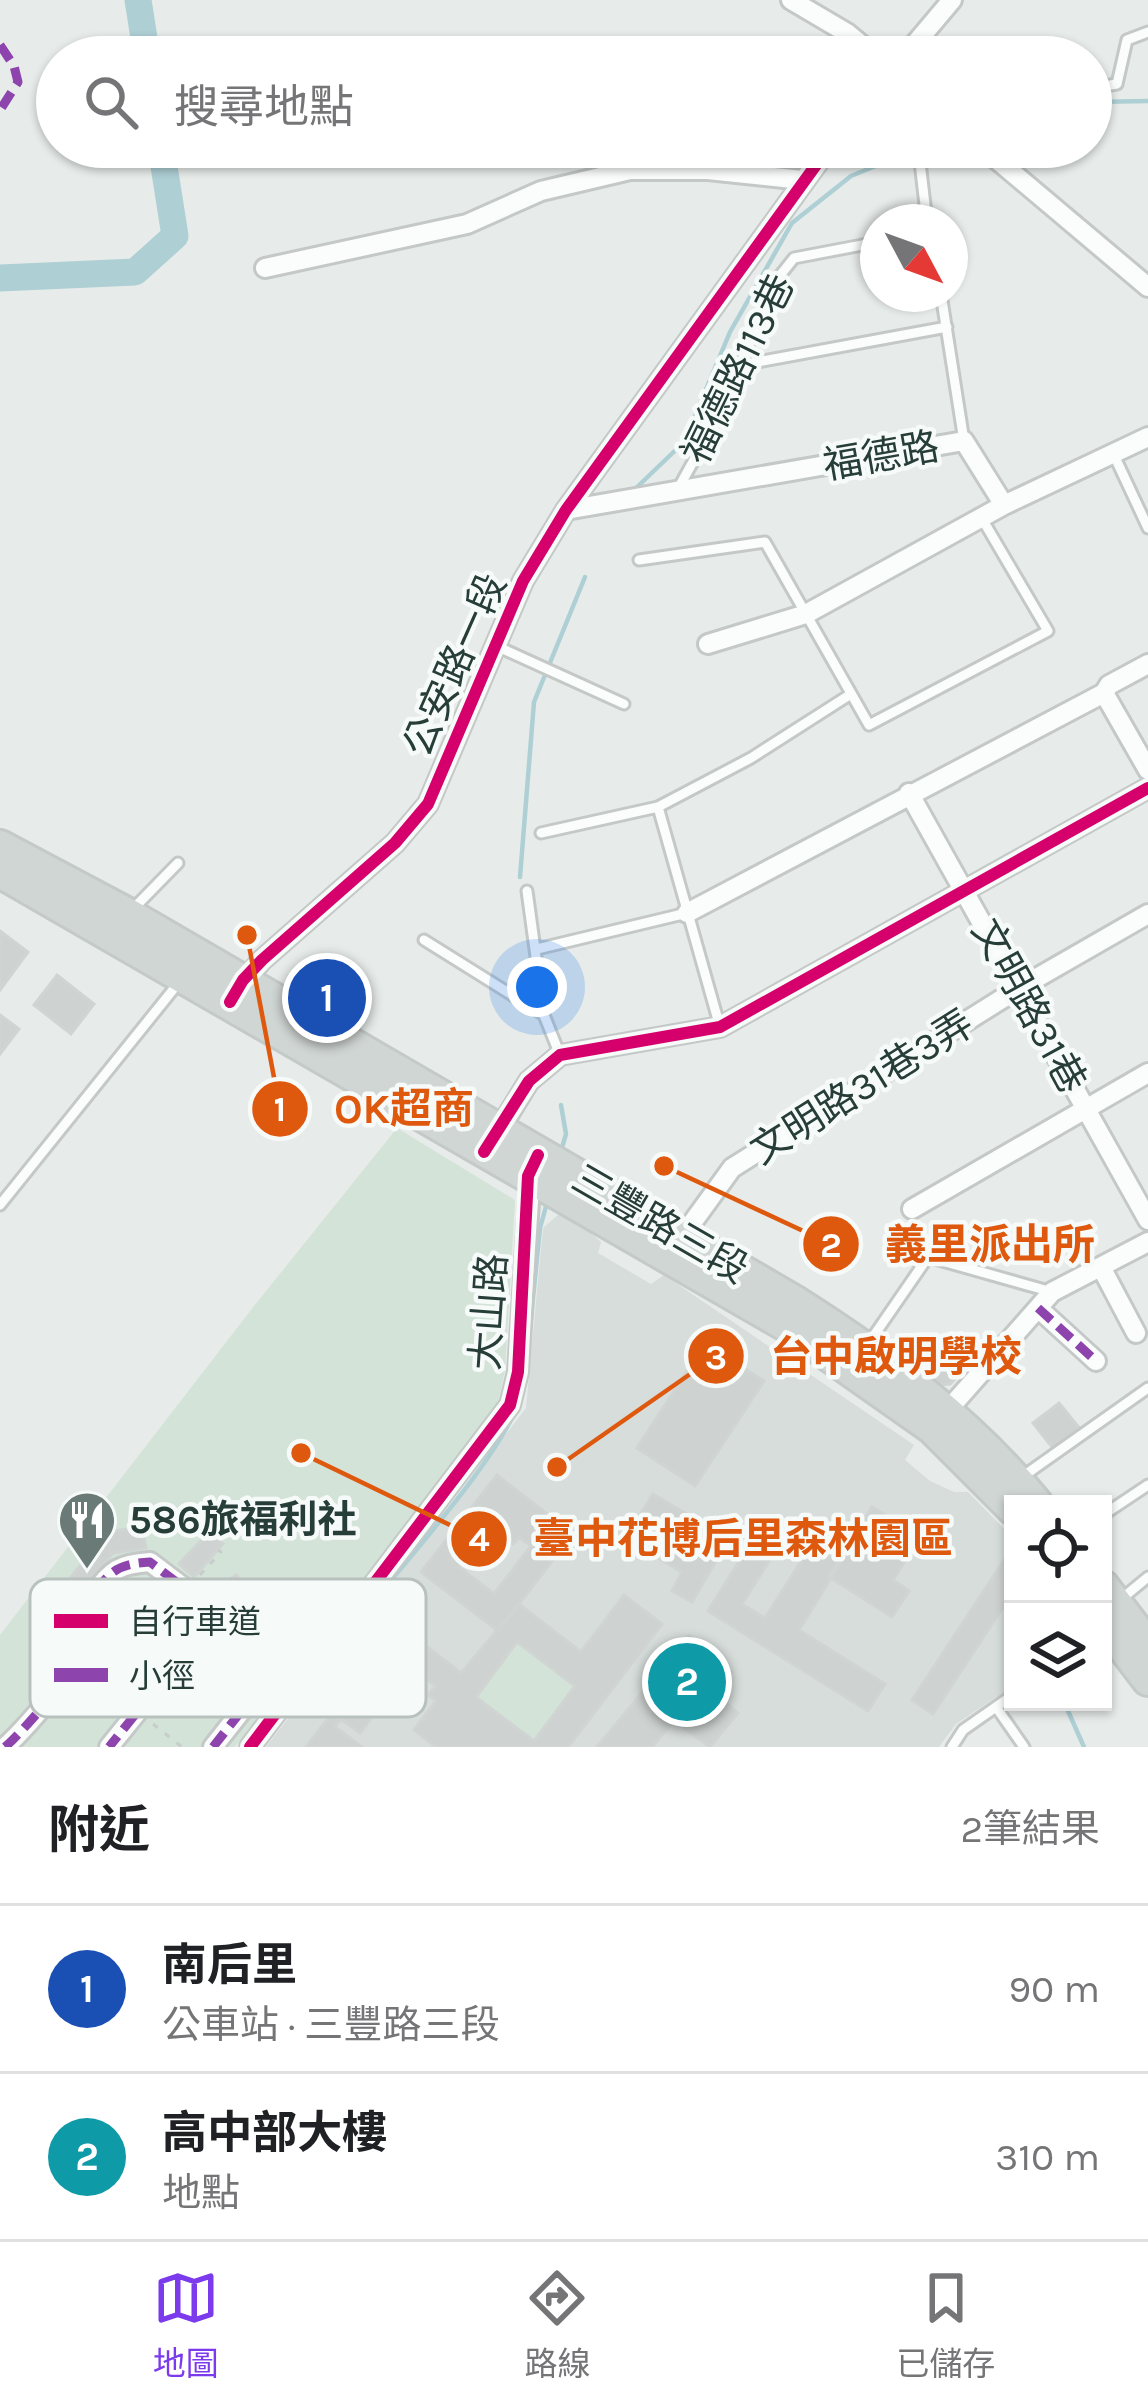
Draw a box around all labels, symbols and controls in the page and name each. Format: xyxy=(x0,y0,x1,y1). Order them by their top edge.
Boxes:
search box xyxy=(36,36,1112,168)
icon: search xyxy=(78,69,144,135)
text: 搜尋地點 xyxy=(174,81,354,133)
north arrow xyxy=(860,204,968,312)
street label: 福德路113巷 xyxy=(672,267,804,471)
street label: 福德路 xyxy=(819,423,943,489)
street label: 公安路一段 xyxy=(394,567,516,763)
street label: 文明路31巷 xyxy=(962,911,1096,1101)
pin: 1 xyxy=(288,953,366,1043)
your location xyxy=(507,957,567,1017)
street label: 文明路31巷3弄 xyxy=(742,1000,982,1174)
callout: OK超商 xyxy=(250,1070,498,1148)
text: OK超商 xyxy=(334,1084,474,1134)
text: 1 xyxy=(274,1088,286,1130)
street label: 三豐路三段 xyxy=(564,1155,756,1293)
callout: 義里派出所 xyxy=(801,1205,1119,1283)
text: 義里派出所 xyxy=(885,1220,1095,1270)
text: 2 xyxy=(820,1224,842,1266)
street label: 大山路 xyxy=(462,1252,516,1372)
callout: 台中啟明學校 xyxy=(686,1317,1046,1395)
text: 台中啟明學校 xyxy=(770,1332,1022,1382)
text: 3 xyxy=(705,1336,727,1378)
restaurant icon: 586旅福利社 xyxy=(56,1489,118,1571)
map controls xyxy=(1004,1495,1112,1711)
button: locate xyxy=(1004,1495,1112,1603)
place label: 586旅福利社 xyxy=(129,1497,357,1543)
callout: 臺中花博后里森林園區 xyxy=(449,1500,977,1578)
text: 臺中花博后里森林園區 xyxy=(533,1514,953,1564)
text: 4 xyxy=(468,1518,490,1560)
legend xyxy=(30,1579,426,1717)
text: 自行車道 xyxy=(129,1603,261,1641)
button: layers xyxy=(1004,1603,1112,1711)
pin: 2 xyxy=(648,1637,726,1727)
text: 小徑 xyxy=(129,1657,195,1695)
text: 附近 xyxy=(48,1800,150,1860)
text: 2筆結果 xyxy=(960,1806,1100,1852)
text: 南后里 xyxy=(162,1939,297,1991)
text: 1 xyxy=(80,1966,94,2012)
text: 90 m xyxy=(1008,1966,1100,2012)
text: 公車站 · 三豐路三段 xyxy=(162,2002,500,2048)
text: 高中部大樓 xyxy=(162,2107,387,2159)
text: 2 xyxy=(75,2134,99,2180)
text: 310 m xyxy=(995,2134,1100,2180)
text: 地點 xyxy=(162,2170,240,2216)
tab: 地圖 xyxy=(153,2265,219,2385)
tab: 路線 xyxy=(524,2265,590,2385)
tab: 已儲存 xyxy=(896,2265,995,2385)

